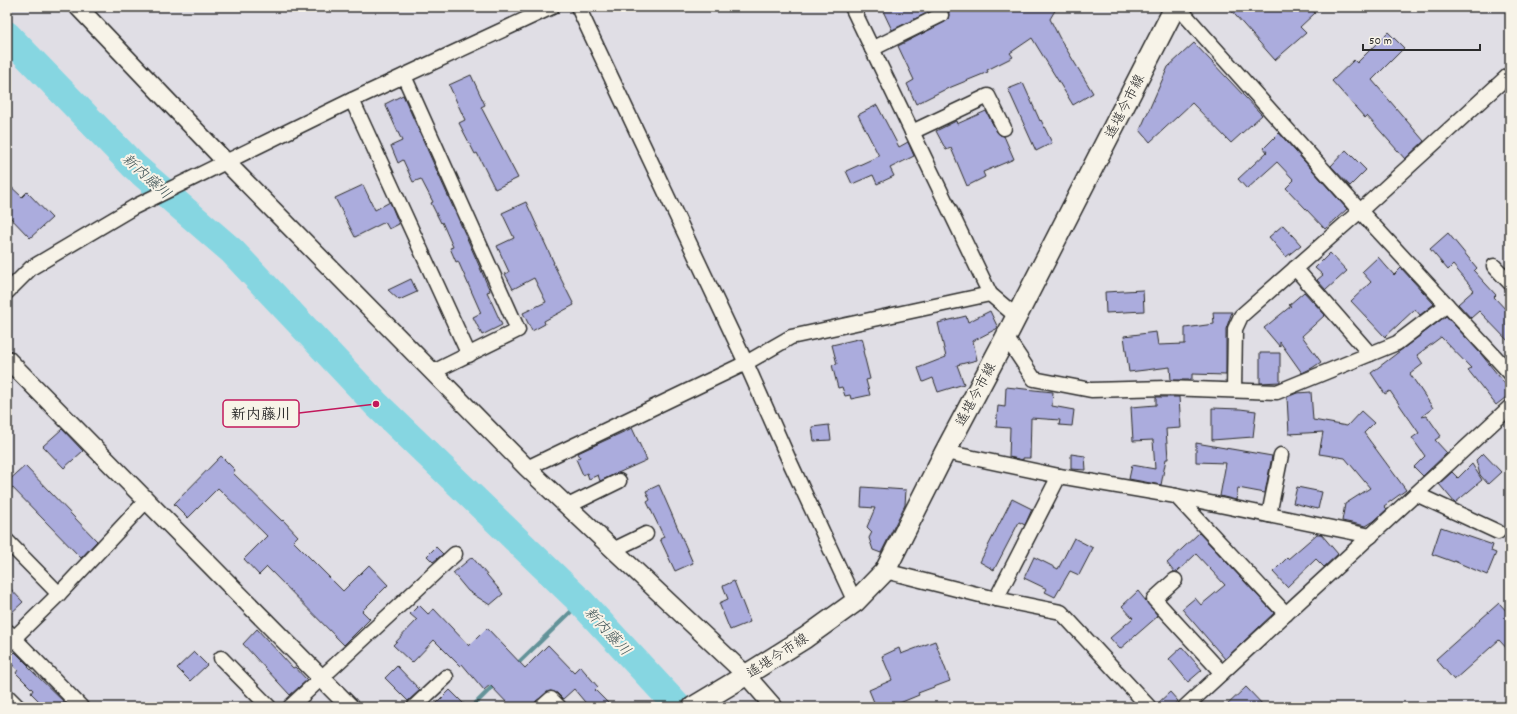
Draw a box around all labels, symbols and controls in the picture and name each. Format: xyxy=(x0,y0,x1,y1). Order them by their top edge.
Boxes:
scale bar xyxy=(1363,26,1480,52)
text: 50 m xyxy=(1369,33,1392,50)
street label: 遙堪今市線 xyxy=(1101,71,1151,143)
water label: 新内藤川 xyxy=(116,149,175,206)
street label: 遙堪今市線 xyxy=(952,359,1002,431)
callout: 新内藤川 xyxy=(223,400,299,427)
text: 新内藤川 xyxy=(231,405,291,427)
water label: 新内藤川 xyxy=(578,603,635,662)
street label: 遙堪今市線 xyxy=(743,629,813,684)

